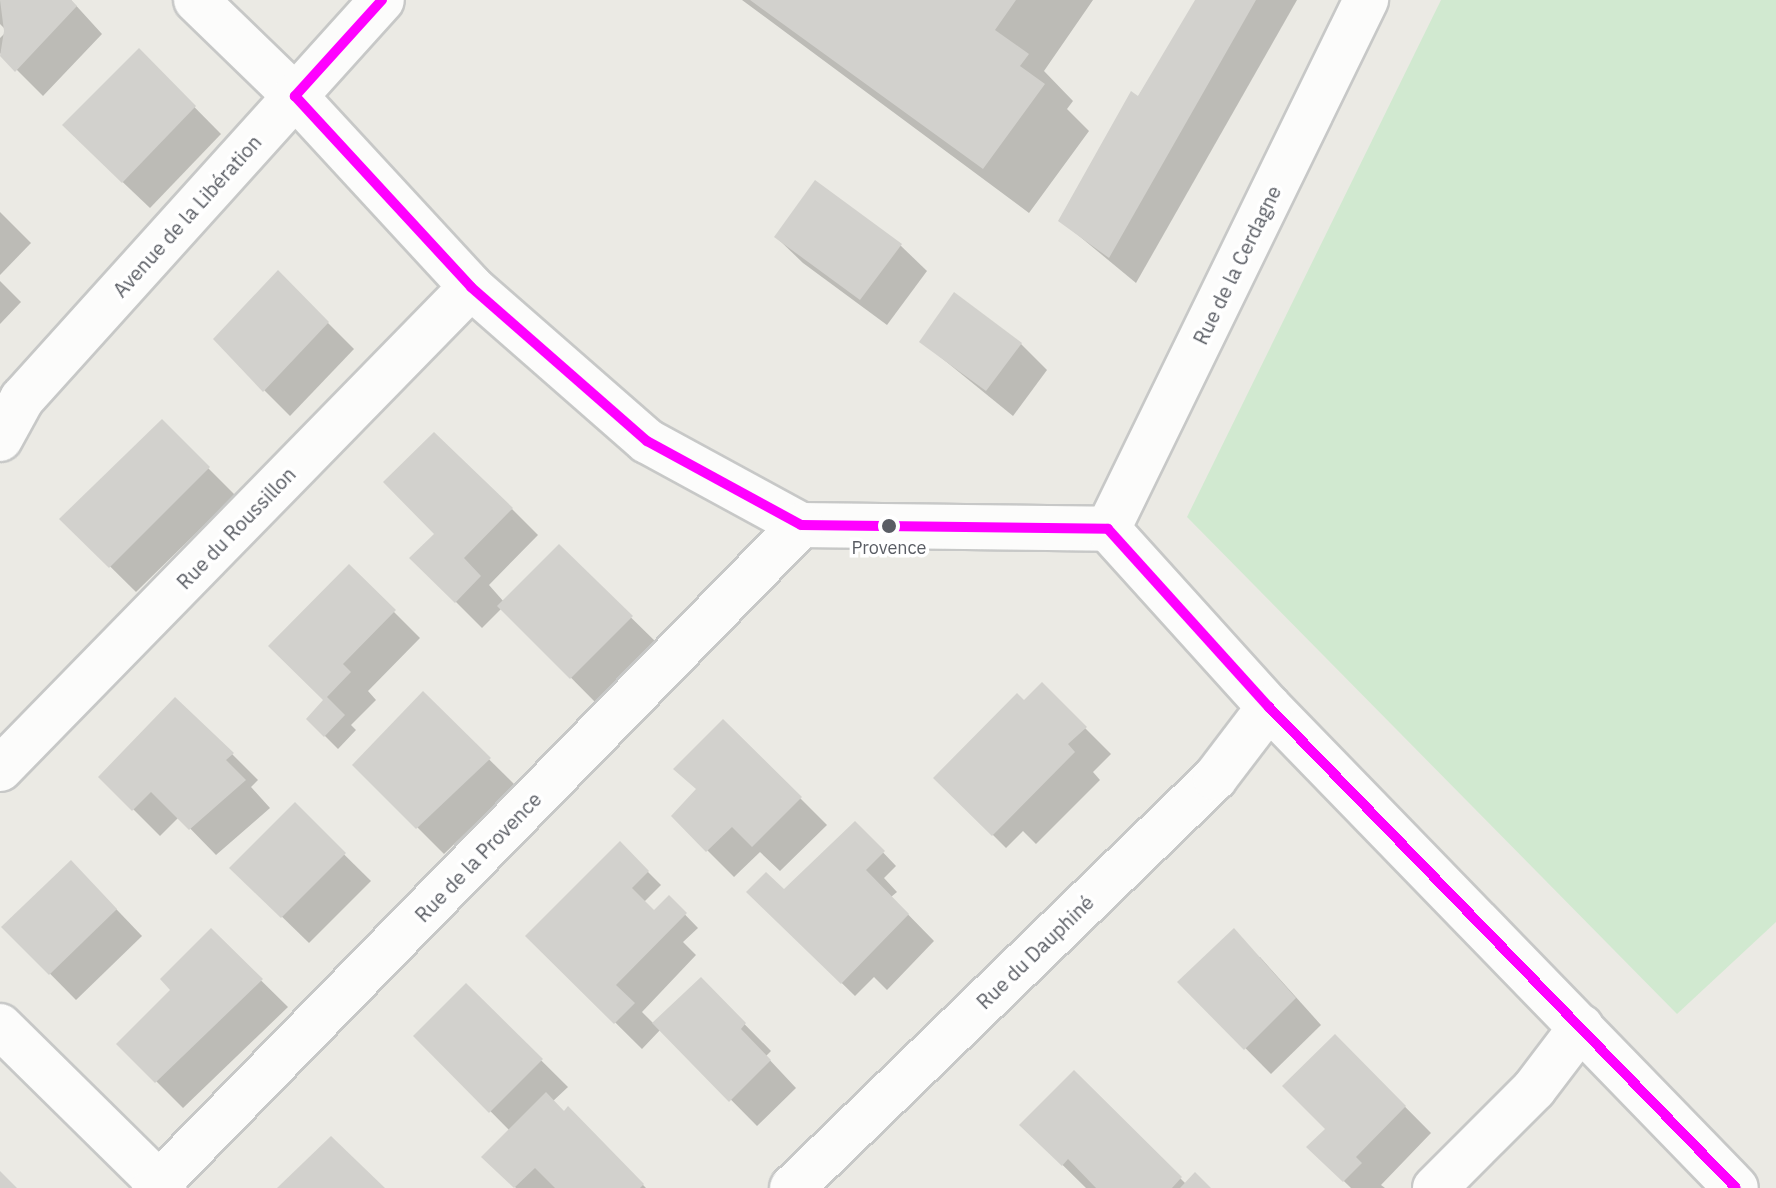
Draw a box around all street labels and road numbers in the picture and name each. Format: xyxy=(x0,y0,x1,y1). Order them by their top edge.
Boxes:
street label: Avenue de la Libération xyxy=(108,130,266,302)
street label: Rue de la Cerdagne xyxy=(1188,182,1286,348)
street label: Rue du Roussillon xyxy=(172,462,300,594)
street label: Rue de la Provence xyxy=(410,787,546,927)
street label: Rue du Dauphiné xyxy=(972,890,1098,1014)

